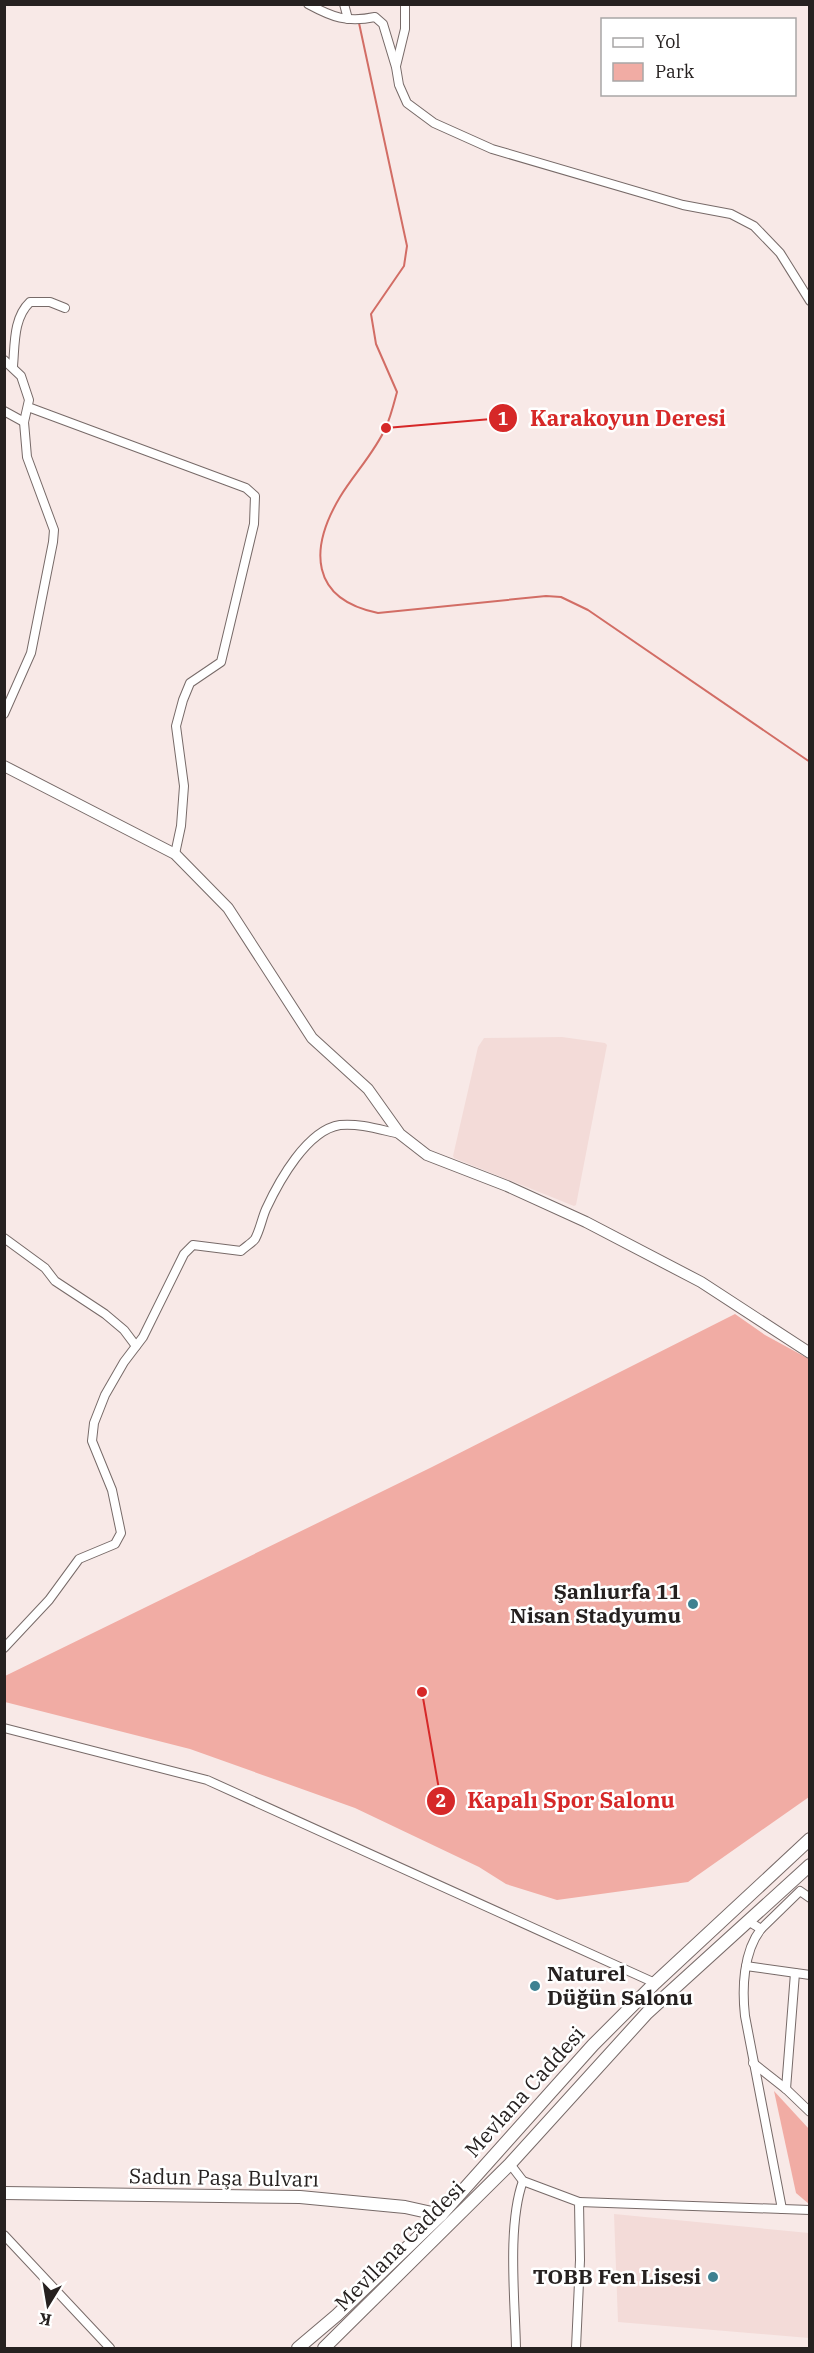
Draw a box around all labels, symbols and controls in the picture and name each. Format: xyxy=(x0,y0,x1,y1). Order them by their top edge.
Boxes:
legend xyxy=(601,18,796,96)
text: Yol xyxy=(655,30,681,53)
text: Park xyxy=(655,60,695,83)
callout: Karakoyun Deresi xyxy=(488,398,737,438)
text: Karakoyun Deresi xyxy=(530,403,726,432)
text: 1 xyxy=(498,407,509,430)
place label: Şanlıurfa 11 Nisan Stadyumu xyxy=(510,1577,681,1629)
marker: Şanlıurfa 11 Nisan Stadyumu xyxy=(686,1597,700,1611)
callout: Kapalı Spor Salonu xyxy=(426,1781,687,1821)
text: Kapalı Spor Salonu xyxy=(467,1785,675,1814)
text: 2 xyxy=(436,1789,446,1812)
place label: Naturel Düğün Salonu xyxy=(547,1959,693,2011)
marker: Naturel Düğün Salonu xyxy=(528,1979,542,1993)
street label: Mevlana Caddesi xyxy=(458,2020,590,2163)
street label: Sadun Paşa Bulvarı xyxy=(129,2161,319,2193)
street label: Mevllana Caddesi xyxy=(328,2174,470,2316)
place label: TOBB Fen Lisesi xyxy=(533,2262,701,2290)
marker: TOBB Fen Lisesi xyxy=(706,2270,720,2284)
north arrow xyxy=(18,2275,78,2335)
text: K xyxy=(36,2309,53,2331)

